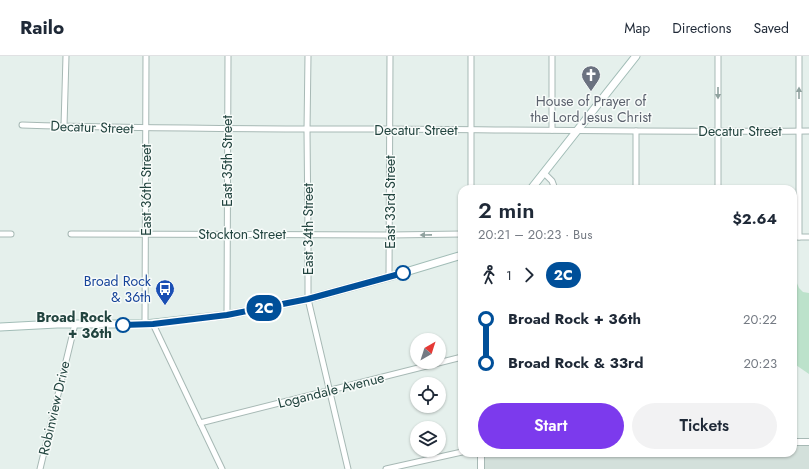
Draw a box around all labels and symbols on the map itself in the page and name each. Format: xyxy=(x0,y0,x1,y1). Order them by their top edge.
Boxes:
church icon: House of Prayer of the Lord Jesus Christ xyxy=(580,64,602,92)
one-way arrow xyxy=(796,86,802,99)
one-way arrow xyxy=(715,87,721,100)
place label: House of Prayer of the Lord Jesus Christ xyxy=(531,91,652,127)
street label: East 35th Street xyxy=(217,115,237,207)
street label: Decatur Street xyxy=(50,116,135,138)
street label: Decatur Street xyxy=(374,120,458,140)
street label: Decatur Street xyxy=(698,121,782,141)
street label: East 36th Street xyxy=(136,144,156,236)
street label: East 33rd Street xyxy=(380,155,400,249)
street label: East 34th Street xyxy=(298,182,318,275)
street label: Stockton Street xyxy=(198,224,286,244)
one-way arrow xyxy=(420,231,432,238)
unlabelled marker xyxy=(395,265,411,281)
place label: Broad Rock & 36th xyxy=(84,271,152,307)
bus stop icon: Broad Rock & 36th xyxy=(154,278,176,306)
line badge: 2C xyxy=(246,295,282,321)
place label: Broad Rock + 36th xyxy=(36,307,112,343)
marker: Broad Rock + 36th xyxy=(115,317,131,333)
north arrow xyxy=(410,333,446,369)
street label: Robinview Drive xyxy=(33,359,75,457)
street label: Logandale Avenue xyxy=(276,367,386,413)

